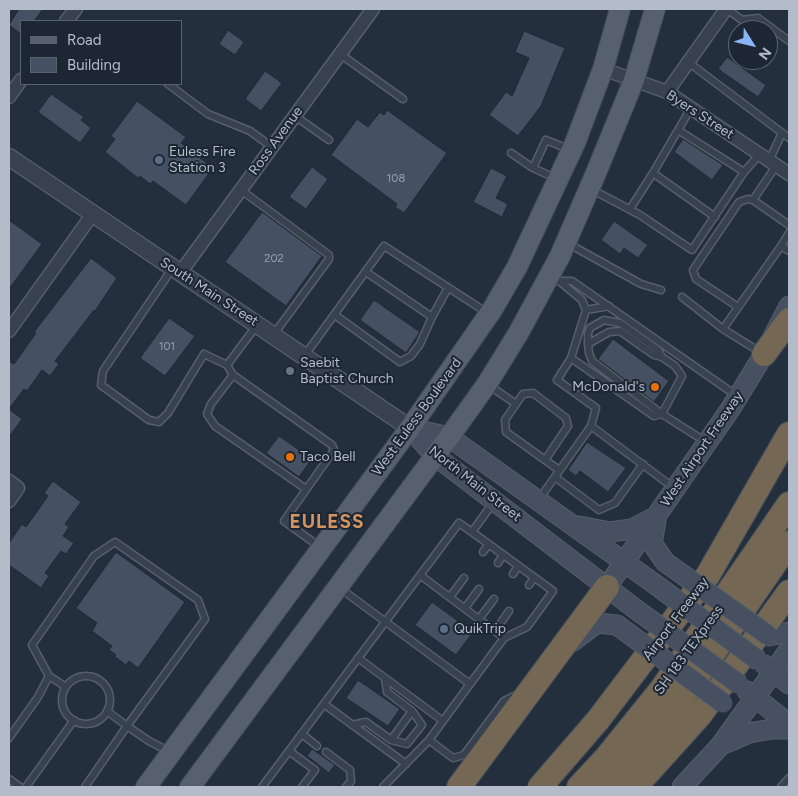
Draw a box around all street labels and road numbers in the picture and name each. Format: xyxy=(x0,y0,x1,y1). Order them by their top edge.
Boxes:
street label: Byers Street xyxy=(663,87,737,143)
street label: Ross Avenue xyxy=(245,103,307,179)
street label: South Main Street xyxy=(157,254,261,330)
street label: West Euless Boulevard xyxy=(369,355,465,479)
street label: West Airport Freeway xyxy=(657,388,747,510)
street label: North Main Street xyxy=(425,443,525,525)
street label: Airport Freeway xyxy=(639,574,713,664)
street label: SH 183 TEXpress xyxy=(651,602,727,698)

